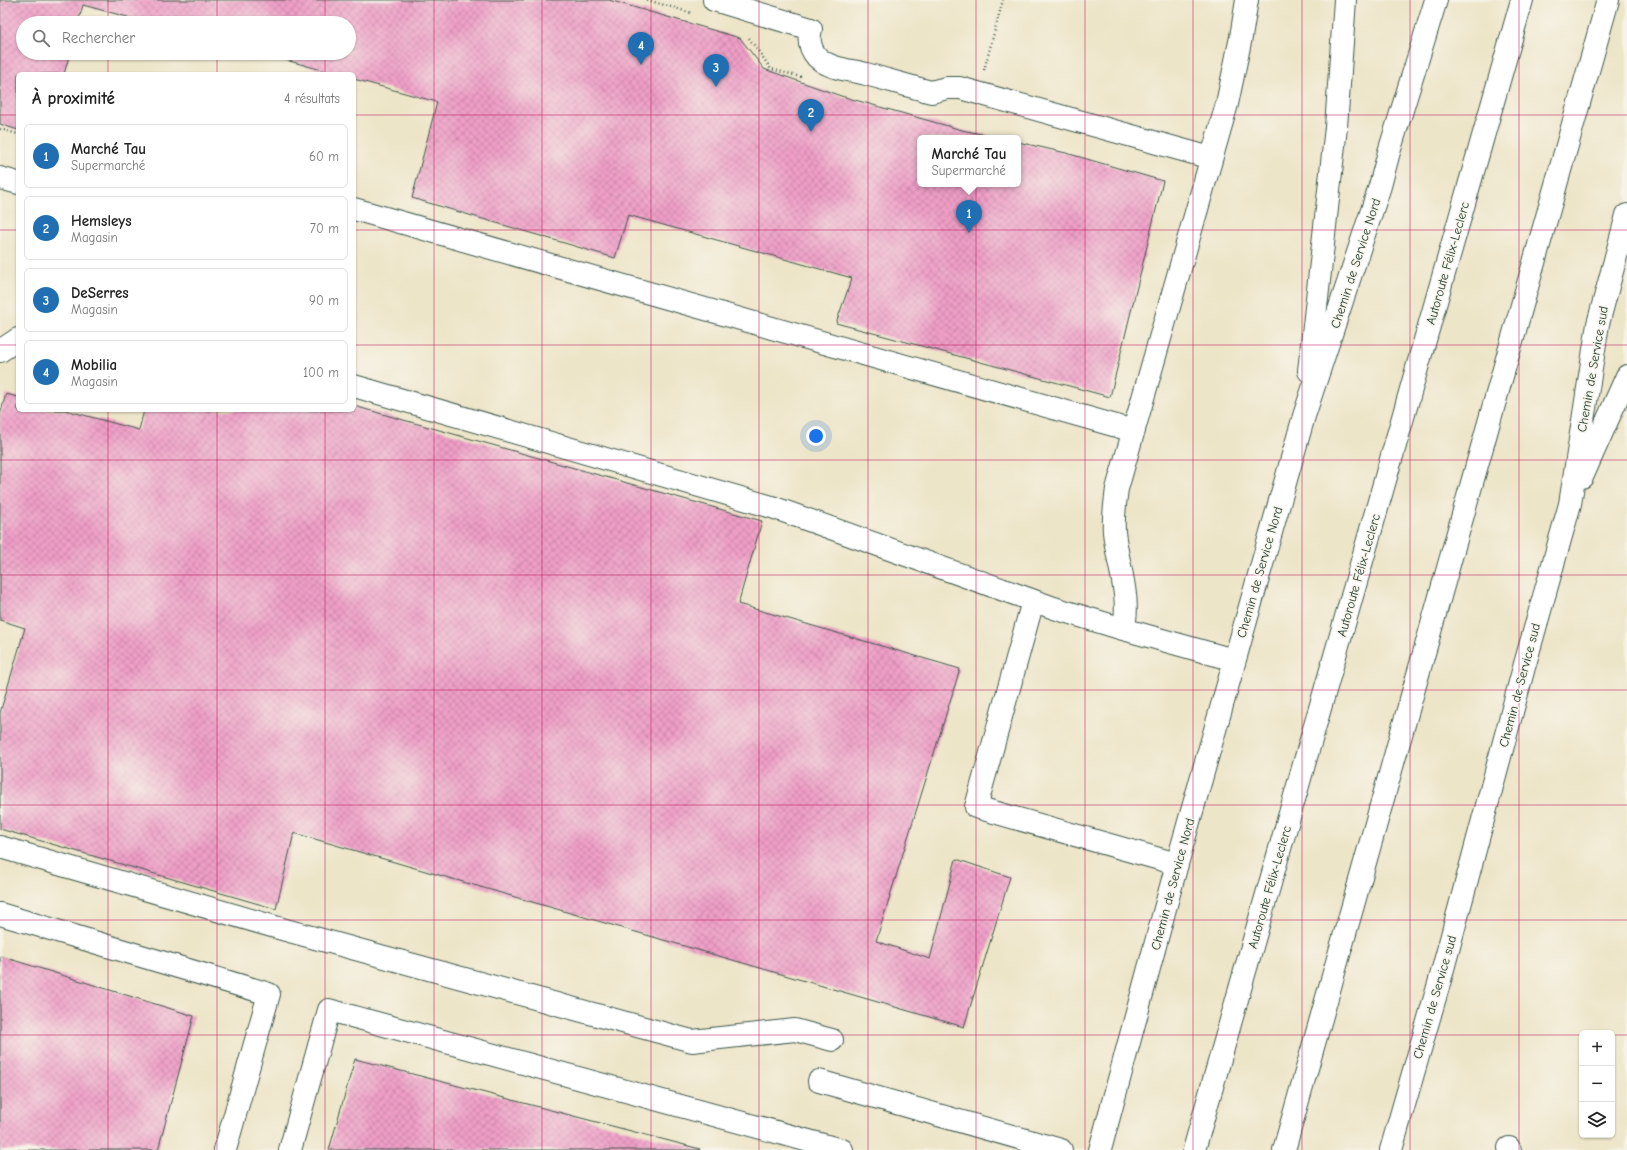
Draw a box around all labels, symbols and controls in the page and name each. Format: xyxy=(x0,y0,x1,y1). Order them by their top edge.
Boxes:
search box xyxy=(16,16,356,60)
icon: search xyxy=(30,27,52,49)
text: Rechercher xyxy=(62,29,135,47)
pin: 4 xyxy=(628,32,654,65)
pin: 3 xyxy=(703,54,729,87)
text: À proximité xyxy=(32,89,115,108)
text: 4 résultats xyxy=(284,91,340,106)
pin: 2 xyxy=(798,99,824,132)
popup xyxy=(917,135,1021,187)
text: Marché Tau xyxy=(71,140,146,158)
text: Marché Tau xyxy=(931,145,1007,163)
text: 1 xyxy=(43,149,49,164)
text: 60 m xyxy=(309,149,339,164)
text: Supermarché xyxy=(71,158,145,173)
text: Supermarché xyxy=(931,163,1006,178)
street label: Chemin de Service Nord xyxy=(1327,196,1384,330)
pin: 1 xyxy=(956,200,982,233)
street label: Autoroute Félix-Leclerc xyxy=(1423,200,1472,326)
text: Hemsleys xyxy=(71,212,132,230)
text: 2 xyxy=(43,221,49,236)
text: 70 m xyxy=(310,221,339,236)
text: Magasin xyxy=(71,230,118,245)
text: DeSerres xyxy=(71,284,129,302)
text: 3 xyxy=(43,293,49,308)
text: 90 m xyxy=(309,293,339,308)
text: Magasin xyxy=(71,302,118,317)
street label: Chemin de Service sud xyxy=(1574,305,1611,433)
text: Mobilia xyxy=(71,356,117,374)
text: 4 xyxy=(43,365,49,380)
text: 100 m xyxy=(303,365,339,380)
text: Magasin xyxy=(71,374,118,389)
your location xyxy=(806,426,826,446)
street label: Chemin de Service Nord xyxy=(1234,505,1285,640)
street label: Autoroute Félix-Leclerc xyxy=(1334,512,1383,638)
street label: Chemin de Service sud xyxy=(1496,621,1543,749)
street label: Chemin de Service Nord xyxy=(1148,817,1197,952)
street label: Autoroute Félix-Leclerc xyxy=(1245,824,1294,950)
street label: Chemin de Service sud xyxy=(1410,934,1459,1061)
map controls xyxy=(1579,1030,1615,1138)
button: + xyxy=(1579,1030,1615,1066)
button: − xyxy=(1579,1066,1615,1102)
button: layers xyxy=(1579,1102,1615,1138)

